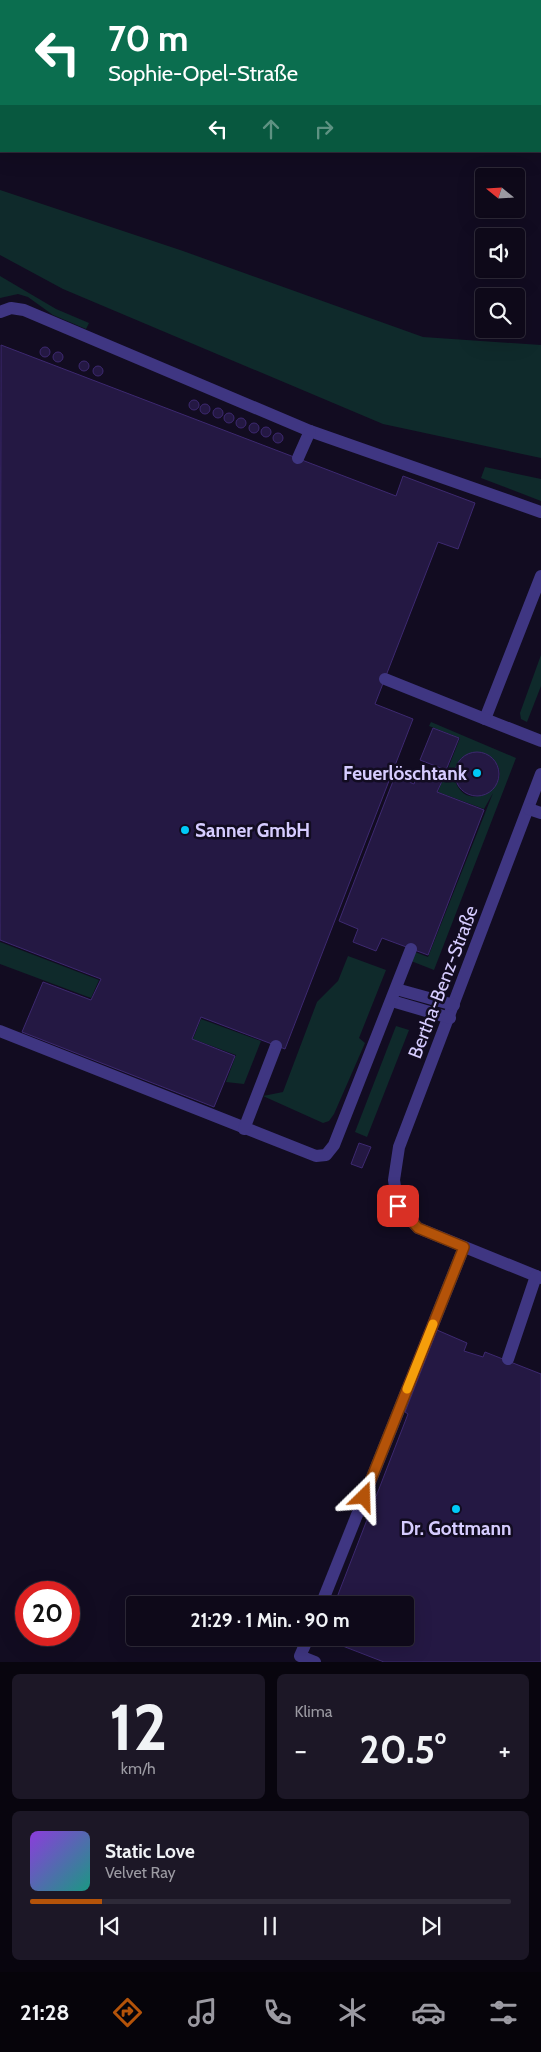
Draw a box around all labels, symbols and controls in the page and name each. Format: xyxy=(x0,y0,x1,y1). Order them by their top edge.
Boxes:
text: 70 m xyxy=(108,17,189,60)
icon: left xyxy=(25,20,90,85)
text: Sophie-Opel-Straße xyxy=(108,60,298,87)
icon: left xyxy=(204,115,232,143)
icon: ahead xyxy=(257,115,285,143)
icon: right xyxy=(310,115,338,143)
north arrow xyxy=(475,168,525,218)
map controls xyxy=(475,168,525,338)
button: sound xyxy=(475,228,525,278)
button: search xyxy=(475,288,525,338)
place label: Feuerlöschtank xyxy=(343,762,468,785)
marker: Feuerlöschtank xyxy=(471,767,483,779)
place label: Sanner GmbH xyxy=(195,819,310,842)
marker: Sanner GmbH xyxy=(179,824,191,836)
street label: Bertha-Benz-Straße xyxy=(403,902,483,1062)
pin xyxy=(377,1185,419,1227)
icon: arrive xyxy=(384,1192,412,1220)
position arrow xyxy=(337,1470,389,1522)
marker: Dr. Gottmann xyxy=(450,1503,462,1515)
place label: Dr. Gottmann xyxy=(401,1517,512,1540)
speed limit sign: 20 xyxy=(15,1581,80,1646)
text: 21:29 · 1 Min. · 90 m xyxy=(191,1609,350,1632)
text: 12 xyxy=(109,1687,167,1766)
text: Klima xyxy=(295,1702,332,1721)
text: 20.5° xyxy=(360,1726,446,1773)
text: − xyxy=(295,1733,307,1767)
text: + xyxy=(499,1733,511,1767)
text: km/h xyxy=(121,1759,156,1778)
text: Static Love xyxy=(105,1840,195,1863)
text: Velvet Ray xyxy=(105,1863,176,1882)
icon: previous xyxy=(96,1912,124,1940)
icon: pause xyxy=(256,1912,284,1940)
icon: next xyxy=(417,1912,445,1940)
icon: directions xyxy=(110,1995,145,2030)
icon: music xyxy=(185,1995,220,2030)
icon: phone xyxy=(260,1995,295,2030)
icon: climate xyxy=(335,1995,370,2030)
icon: car xyxy=(411,1995,446,2030)
icon: filters xyxy=(486,1995,521,2030)
text: 21:28 xyxy=(20,1999,70,2026)

